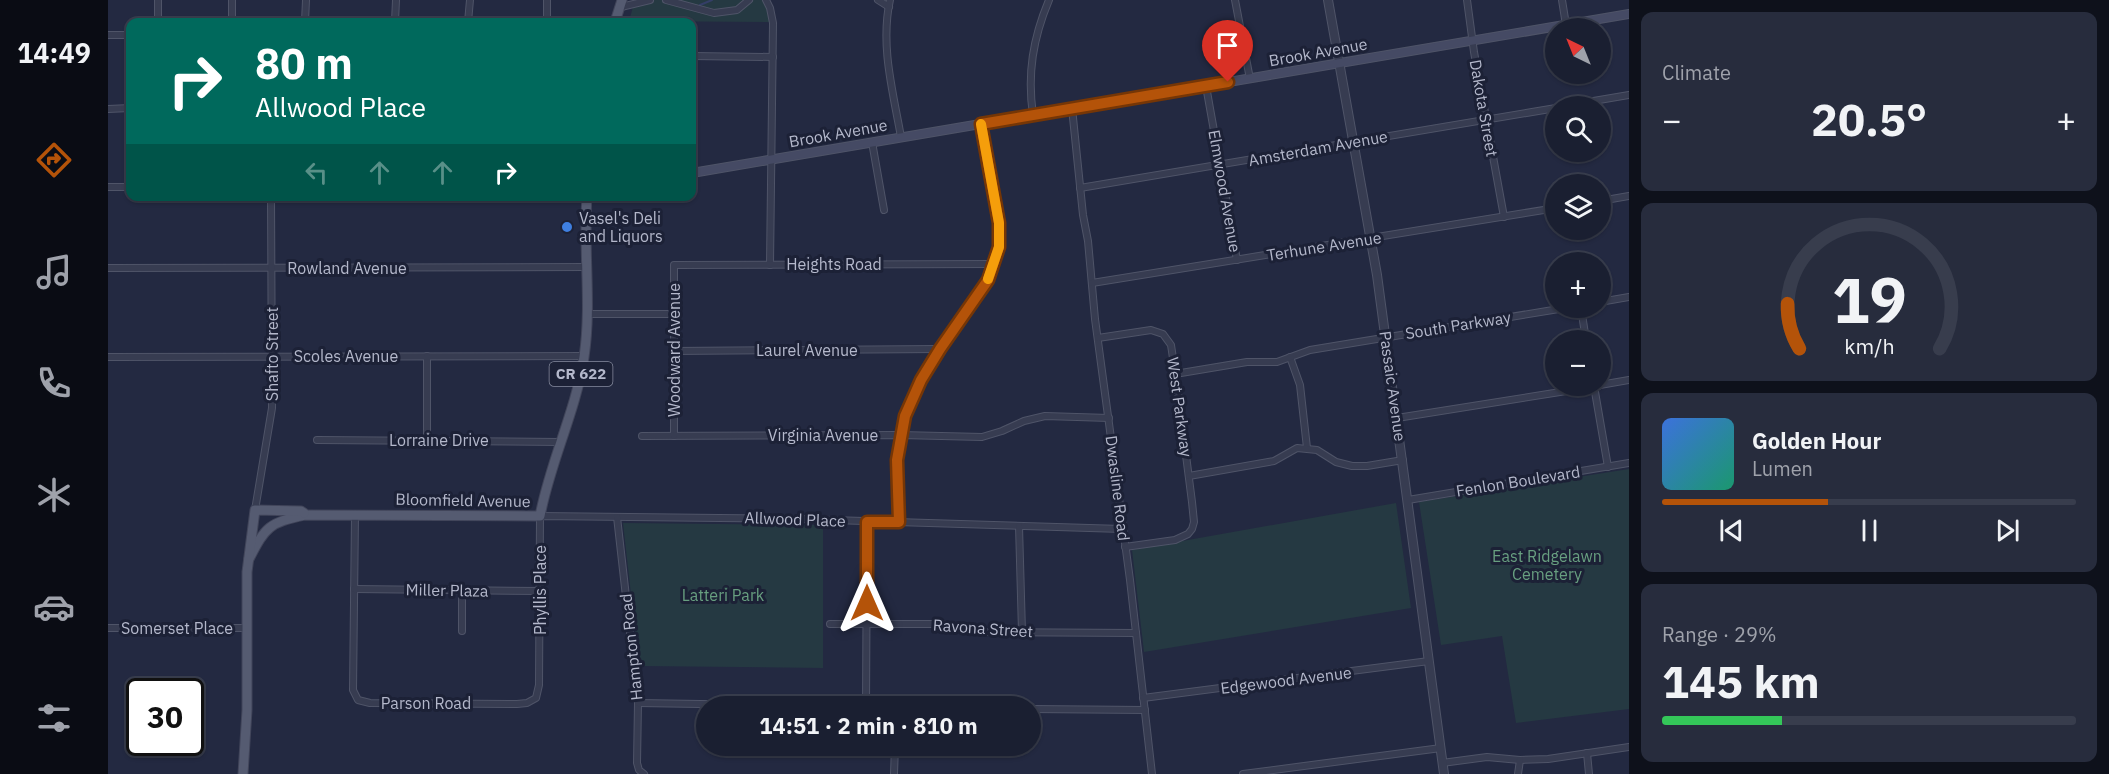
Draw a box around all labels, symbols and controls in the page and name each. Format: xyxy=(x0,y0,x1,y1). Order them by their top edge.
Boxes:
north arrow xyxy=(1545,18,1611,84)
map controls xyxy=(1545,18,1611,396)
pin xyxy=(1202,20,1253,82)
icon: arrive xyxy=(1211,29,1244,62)
street label: Brook Avenue xyxy=(1267,33,1369,71)
text: 14:49 xyxy=(17,35,91,70)
text: 80 m xyxy=(255,36,353,91)
icon: right xyxy=(156,42,234,120)
street label: Dakota Street xyxy=(1466,58,1502,158)
text: Climate xyxy=(1662,59,1731,86)
text: Allwood Place xyxy=(255,89,426,124)
text: 20.5° xyxy=(1811,90,1927,148)
button: search xyxy=(1545,96,1611,162)
text: − xyxy=(1662,98,1682,141)
text: + xyxy=(2056,98,2076,141)
street label: Brook Avenue xyxy=(787,114,889,152)
street label: Amsterdam Avenue xyxy=(1247,126,1389,170)
street label: Elmwood Avenue xyxy=(1204,128,1246,254)
icon: directions xyxy=(33,139,75,181)
icon: left xyxy=(300,156,333,189)
icon: ahead xyxy=(363,156,396,189)
icon: ahead xyxy=(426,156,459,189)
icon: right xyxy=(489,156,522,189)
button: layers xyxy=(1545,174,1611,240)
place label: Vasel's Deli and Liquors xyxy=(579,208,663,246)
marker: Vasel's Deli and Liquors xyxy=(560,220,574,234)
street label: Terhune Avenue xyxy=(1265,227,1383,265)
icon: music xyxy=(33,251,75,293)
button: + xyxy=(1545,252,1611,318)
street label: Heights Road xyxy=(786,254,882,274)
street label: Rowland Avenue xyxy=(287,258,407,278)
text: 19 xyxy=(1832,259,1906,340)
street label: Woodward Avenue xyxy=(664,283,684,417)
street label: Shafto Street xyxy=(262,307,282,401)
street label: South Parkway xyxy=(1404,307,1512,343)
street label: Passaic Avenue xyxy=(1375,329,1411,443)
button: − xyxy=(1545,330,1611,396)
text: km/h xyxy=(1844,332,1894,360)
street label: Laurel Avenue xyxy=(756,340,858,360)
street label: Scoles Avenue xyxy=(294,346,398,366)
street label: West Parkway xyxy=(1163,356,1197,458)
icon: phone xyxy=(33,362,75,404)
road number: CR 622 xyxy=(550,362,612,386)
street label: Virginia Avenue xyxy=(768,425,878,445)
text: Golden Hour xyxy=(1752,426,1881,455)
street label: Lorraine Drive xyxy=(389,430,489,450)
street label: Dwasline Road xyxy=(1102,434,1134,542)
text: Lumen xyxy=(1752,455,1813,482)
street label: Fenlon Boulevard xyxy=(1454,461,1582,501)
icon: climate xyxy=(33,474,75,516)
street label: Bloomfield Avenue xyxy=(395,489,531,511)
street label: Allwood Place xyxy=(744,507,846,531)
icon: previous xyxy=(1715,514,1748,547)
icon: pause xyxy=(1853,514,1886,547)
icon: next xyxy=(1991,514,2024,547)
street label: Phyllis Place xyxy=(530,545,550,635)
park label: East Ridgelawn Cemetery xyxy=(1492,546,1602,584)
position arrow xyxy=(835,571,899,635)
street label: Miller Plaza xyxy=(406,579,489,601)
park label: Latteri Park xyxy=(682,585,765,605)
icon: car xyxy=(33,586,75,628)
street label: Hampton Road xyxy=(615,593,647,701)
street label: Ravona Street xyxy=(932,615,1034,641)
street label: Somerset Place xyxy=(121,618,233,638)
text: Range · 29% xyxy=(1662,621,1777,648)
text: 145 km xyxy=(1662,652,1820,710)
street label: Edgewood Avenue xyxy=(1219,662,1353,698)
speed limit sign: 30 xyxy=(126,678,204,756)
street label: Parson Road xyxy=(381,693,471,713)
icon: filters xyxy=(33,697,75,739)
text: 14:51 · 2 min · 810 m xyxy=(759,711,978,740)

